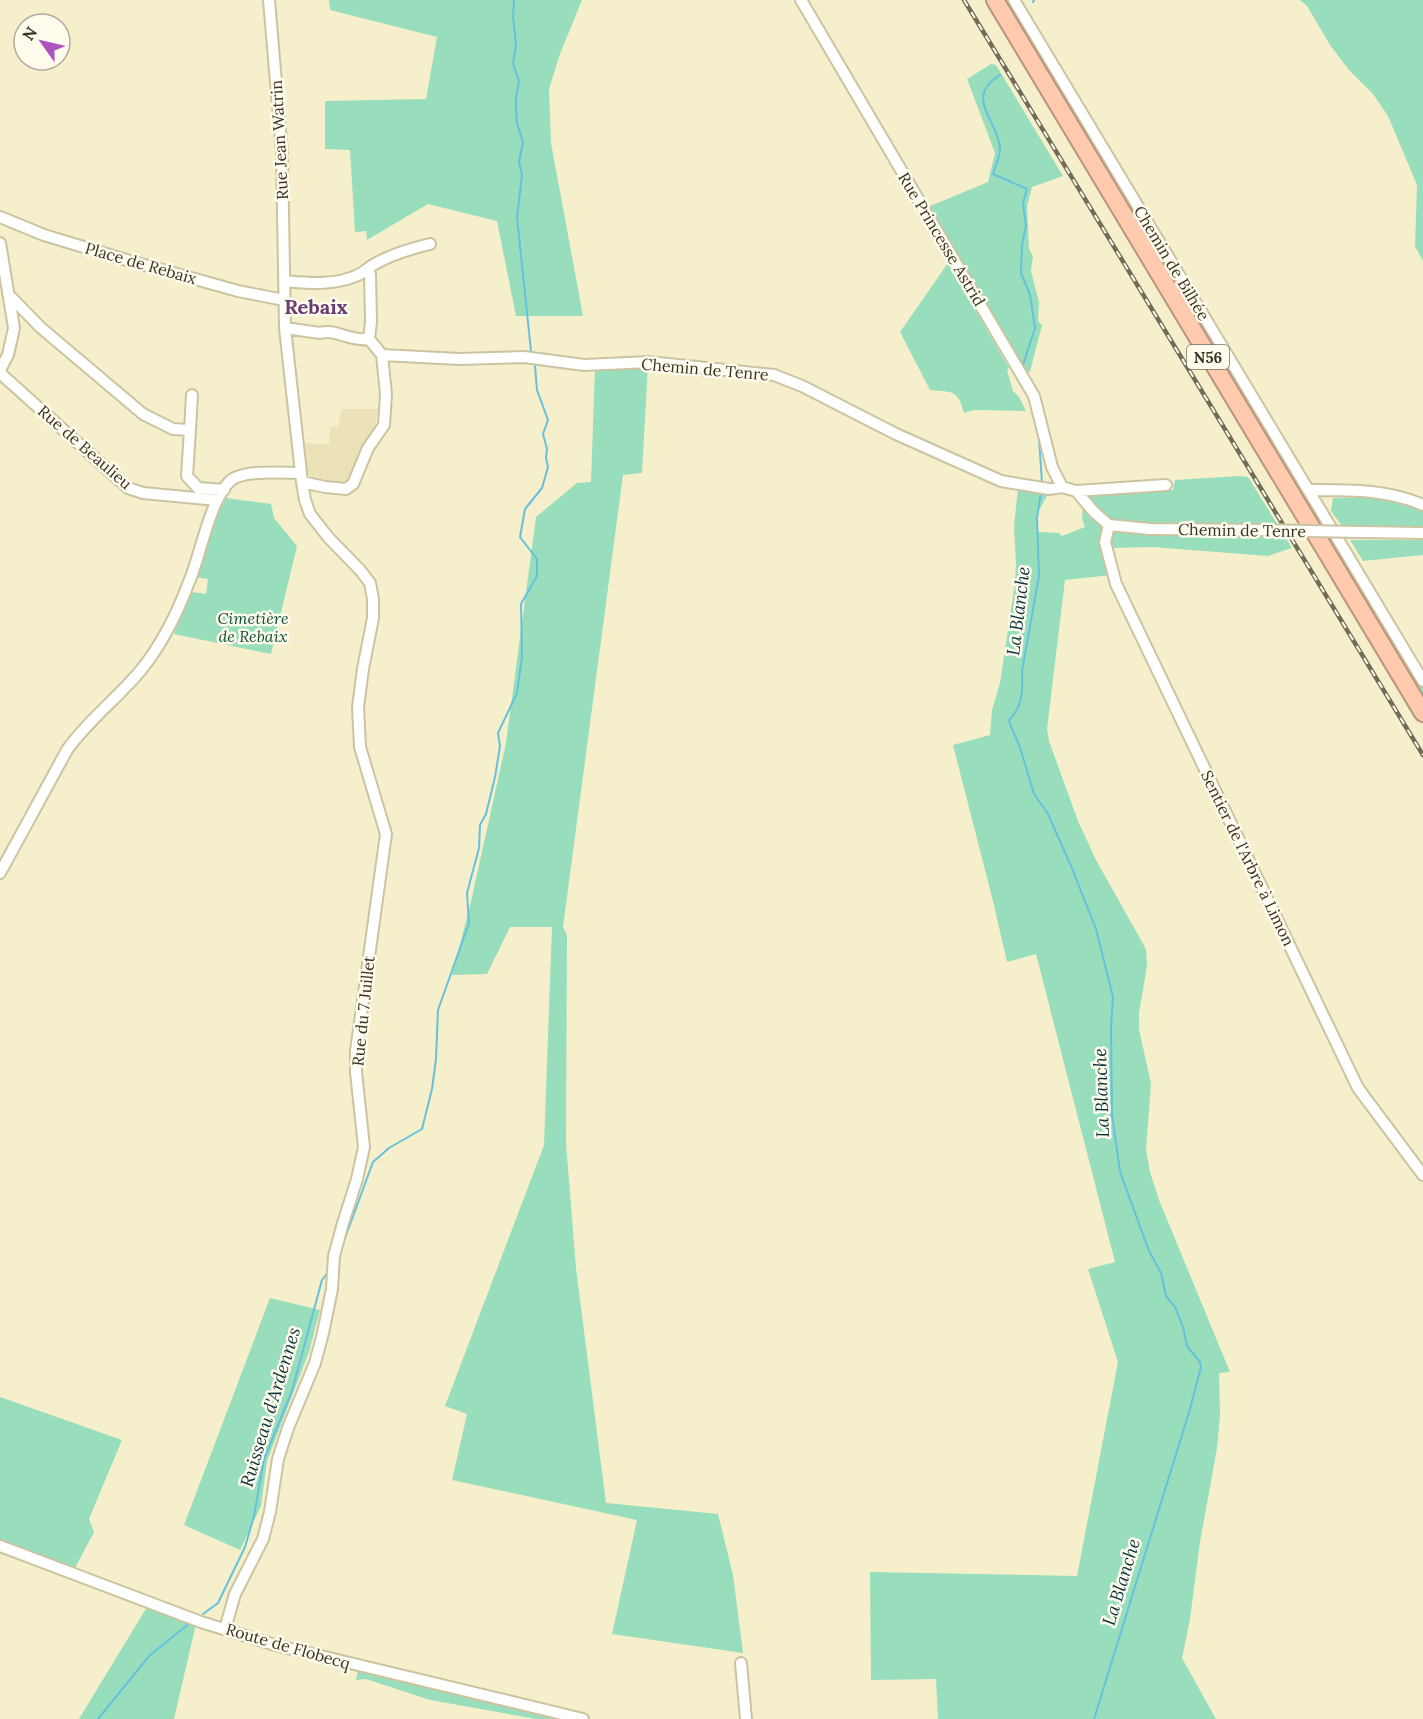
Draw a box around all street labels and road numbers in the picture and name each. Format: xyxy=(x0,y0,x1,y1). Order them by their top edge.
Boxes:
street label: Rue Jean Watrin xyxy=(266,79,292,200)
street label: Rue Princesse Astrid xyxy=(894,168,990,310)
street label: Chemin de Bilhée xyxy=(1130,202,1214,324)
street label: Place de Rebaix xyxy=(83,238,200,289)
road number: N56 xyxy=(1187,345,1229,369)
street label: Chemin de Tenre xyxy=(640,353,770,385)
street label: Rue de Beaulieu xyxy=(34,401,137,494)
street label: Chemin de Tenre xyxy=(1178,519,1306,541)
street label: Sentier de l'Arbre à Limon xyxy=(1197,767,1299,949)
street label: Rue du 7 Juillet xyxy=(347,954,379,1067)
street label: Route de Flobecq xyxy=(224,1619,352,1673)

